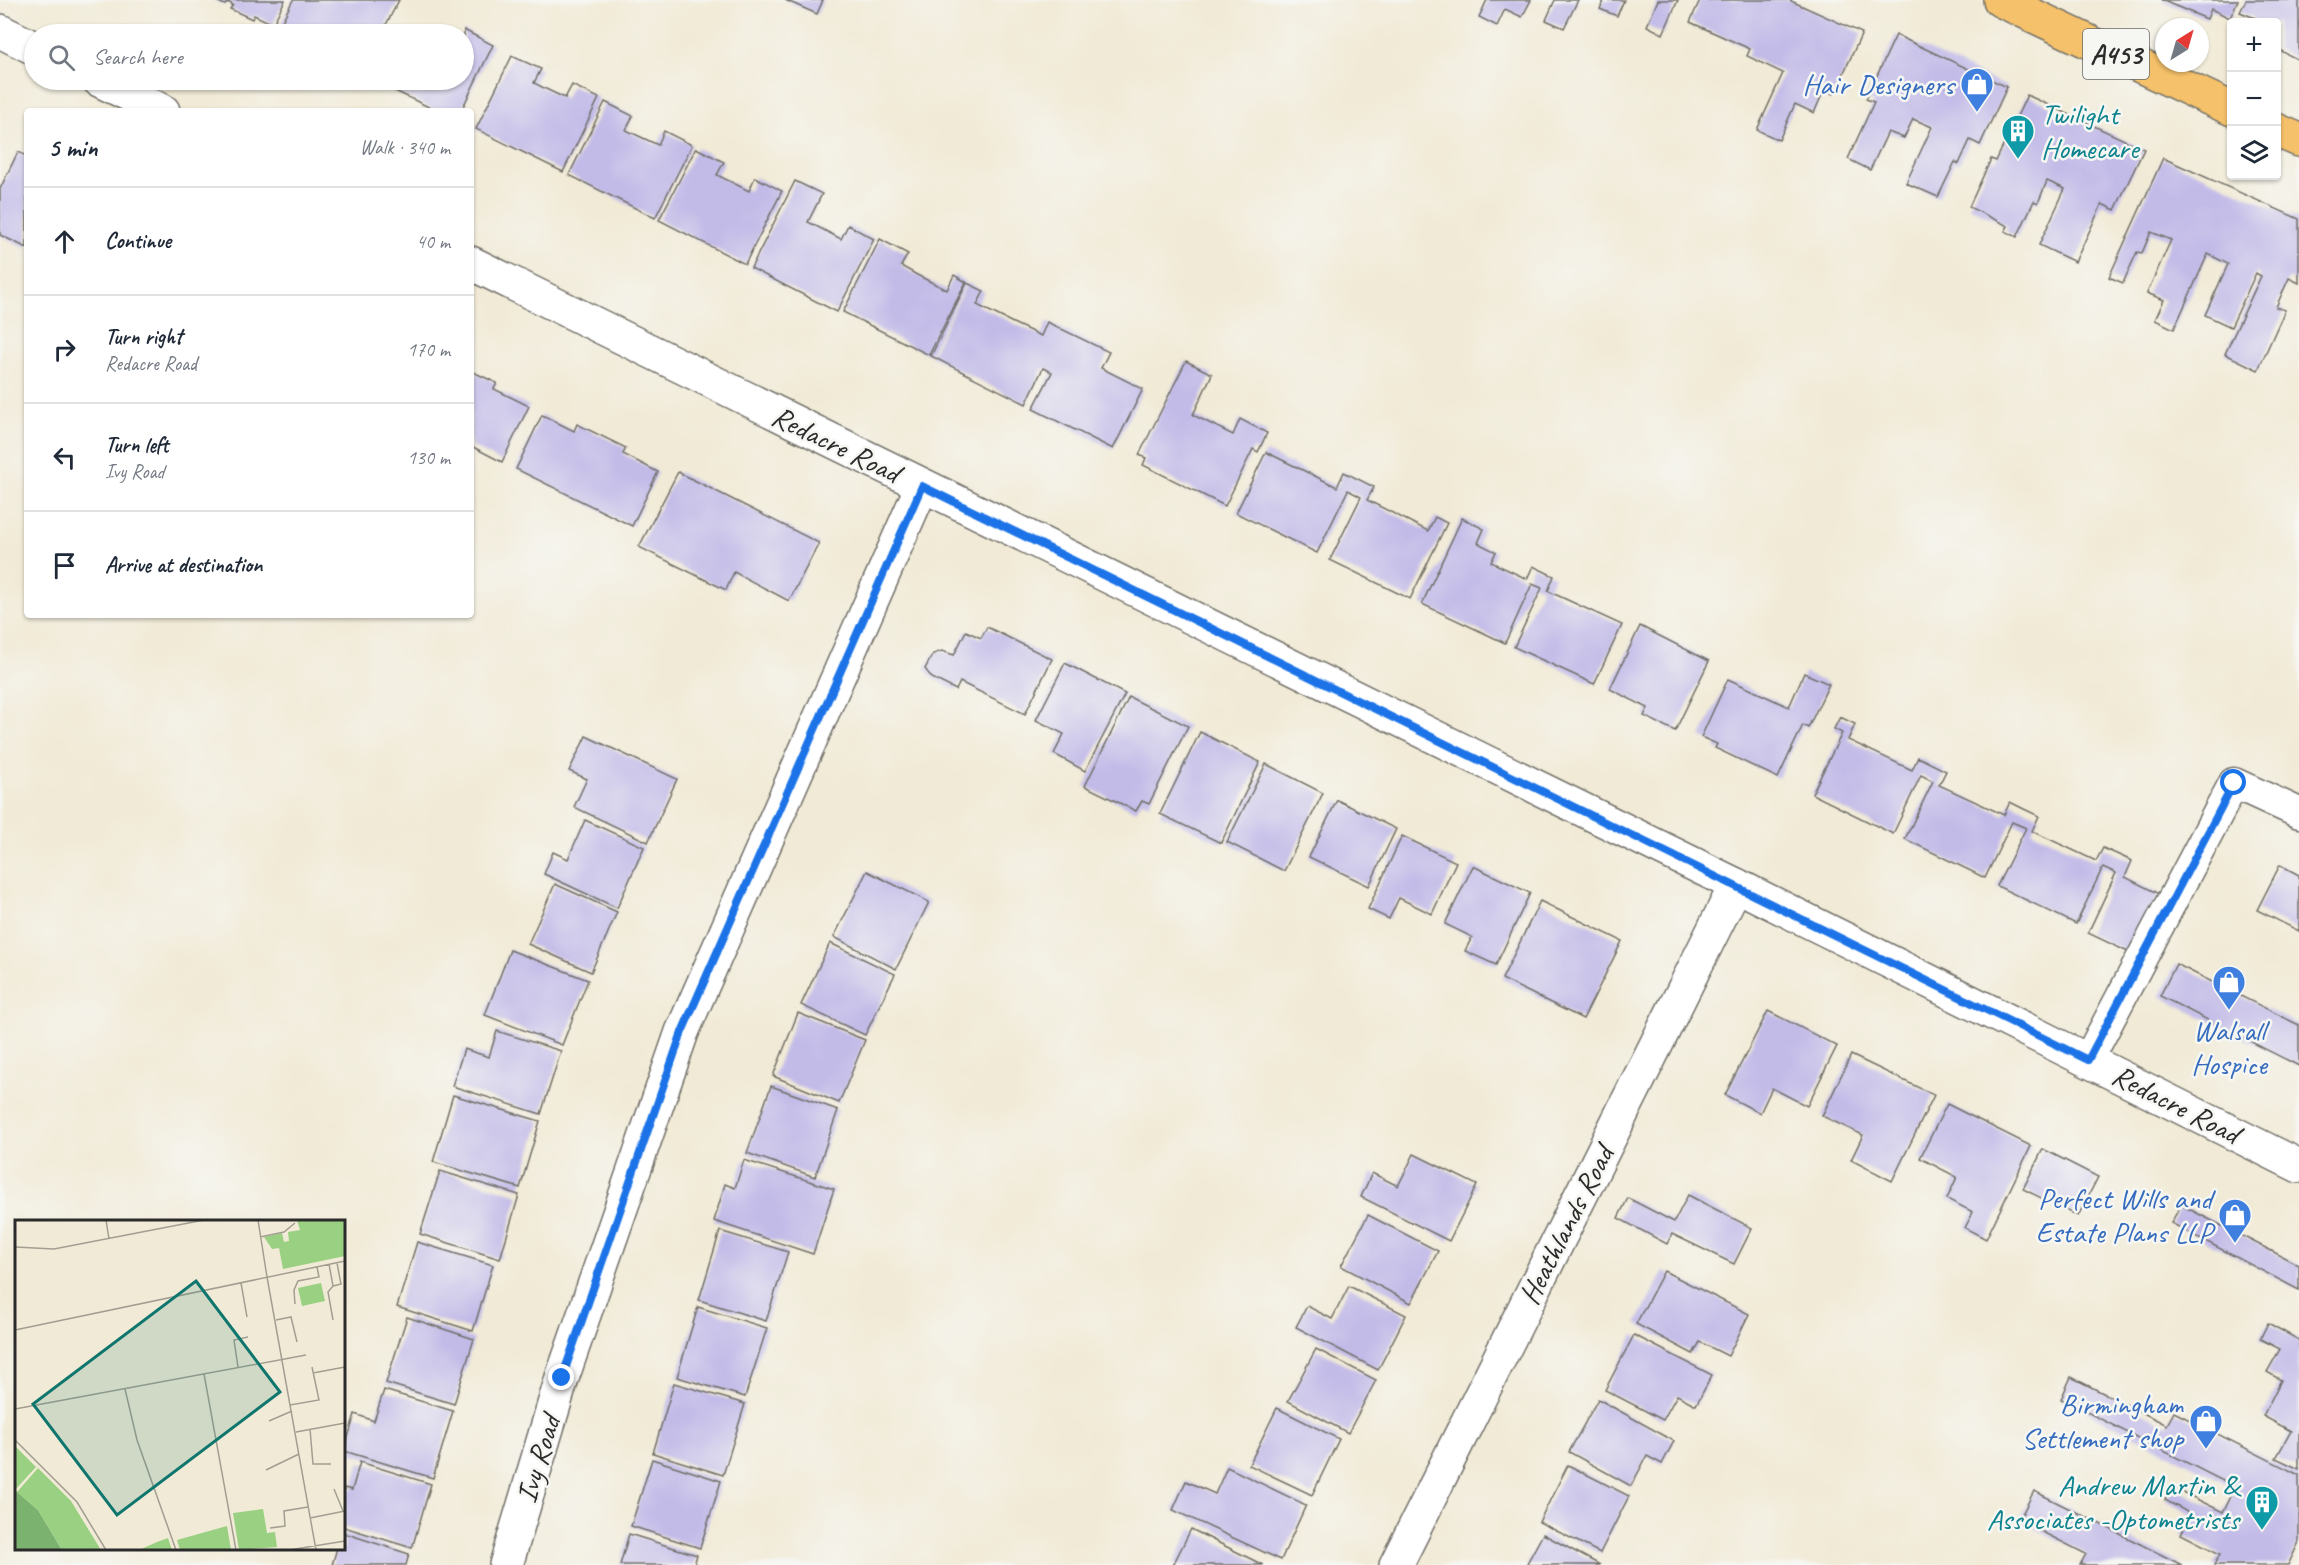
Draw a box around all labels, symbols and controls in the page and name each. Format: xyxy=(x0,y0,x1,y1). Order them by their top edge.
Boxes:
north arrow xyxy=(2155,18,2209,72)
map controls xyxy=(2227,18,2281,180)
button: + xyxy=(2227,18,2281,72)
search box xyxy=(24,24,474,90)
road number: A453 xyxy=(2083,29,2149,79)
icon: search xyxy=(45,41,78,74)
text: Search here xyxy=(93,43,183,71)
place label: Hair Designers xyxy=(1802,65,1957,103)
shop icon: Hair Designers xyxy=(1959,66,1995,113)
button: − xyxy=(2227,72,2281,126)
place label: Twilight Homecare xyxy=(2041,95,2141,167)
building icon: Twilight Homecare xyxy=(2000,113,2036,160)
button: layers xyxy=(2227,126,2281,180)
text: 5 min xyxy=(48,131,97,164)
text: Walk · 340 m xyxy=(360,135,450,160)
icon: ahead xyxy=(48,225,81,258)
text: Continue xyxy=(105,227,171,255)
text: 40 m xyxy=(416,229,450,254)
text: Turn right xyxy=(105,323,182,351)
icon: right xyxy=(48,333,81,366)
text: 170 m xyxy=(407,337,450,362)
text: Redacre Road xyxy=(105,351,197,376)
street label: Redacre Road xyxy=(766,397,910,493)
text: Turn left xyxy=(105,431,169,459)
icon: left xyxy=(48,441,81,474)
text: 130 m xyxy=(407,445,450,470)
text: Ivy Road xyxy=(105,459,164,484)
icon: arrive xyxy=(48,549,81,582)
text: Arrive at destination xyxy=(105,551,262,579)
route start xyxy=(2220,769,2246,795)
shop icon: Walsall Hospice xyxy=(2211,964,2247,1011)
place label: Walsall Hospice xyxy=(2191,1011,2270,1083)
street label: Redacre Road xyxy=(2106,1056,2250,1154)
street label: Heathlands Road xyxy=(1510,1136,1624,1311)
place label: Perfect Wills and Estate Plans LLP xyxy=(2036,1179,2216,1251)
shop icon: Perfect Wills and Estate Plans LLP xyxy=(2217,1197,2253,1244)
inset map xyxy=(15,1220,345,1550)
route end xyxy=(548,1364,574,1390)
place label: Birmingham Settlement shop xyxy=(2022,1385,2185,1457)
shop icon: Birmingham Settlement shop xyxy=(2188,1403,2224,1450)
street label: Ivy Road xyxy=(507,1407,570,1507)
place label: Andrew Martin & Associates -Optometrists xyxy=(1987,1466,2242,1538)
building icon: Andrew Martin & Associates -Optometrists xyxy=(2244,1484,2280,1531)

